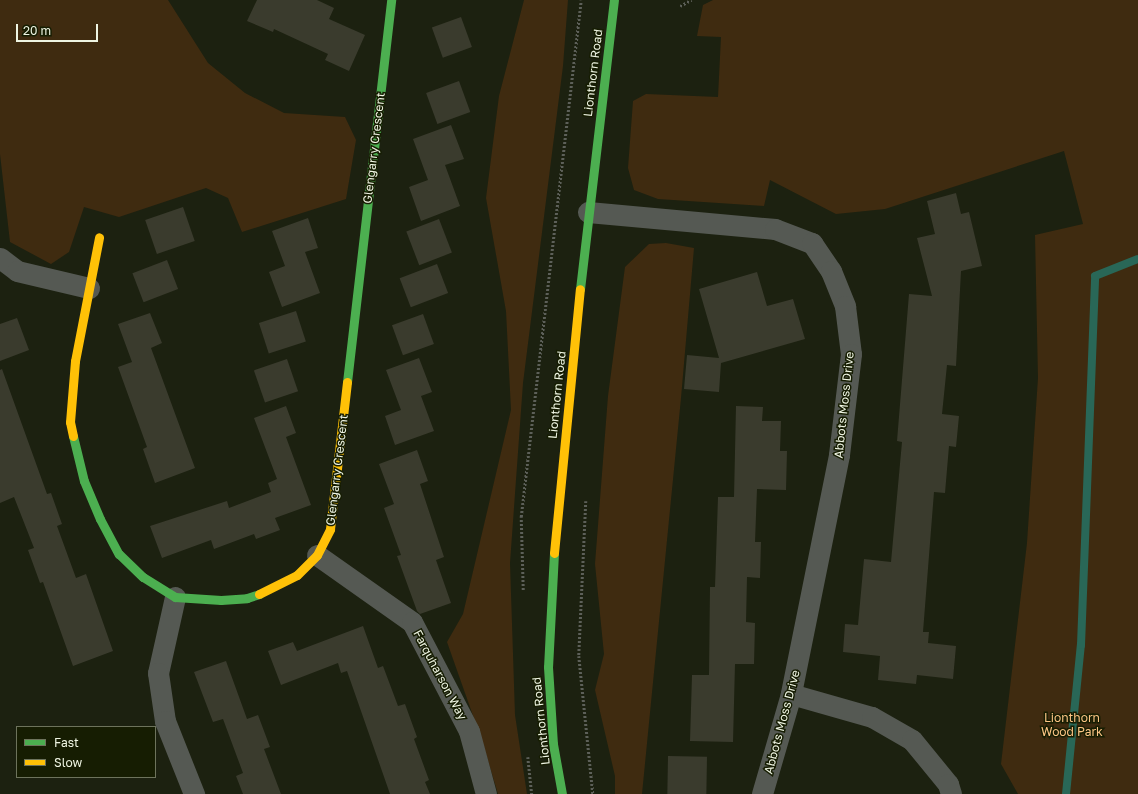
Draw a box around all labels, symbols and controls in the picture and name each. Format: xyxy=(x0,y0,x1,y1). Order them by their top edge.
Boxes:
scale bar xyxy=(18,16,100,42)
text: 20 m xyxy=(23,23,51,38)
street label: Lionthorn Road xyxy=(580,28,606,118)
street label: Glengarry Crescent xyxy=(360,92,388,204)
street label: Lionthorn Road xyxy=(545,350,569,440)
street label: Abbots Moss Drive xyxy=(831,351,857,459)
street label: Glengarry Crescent xyxy=(323,414,351,526)
street label: Farquharson Way xyxy=(410,627,470,723)
street label: Abbots Moss Drive xyxy=(761,668,803,776)
street label: Lionthorn Road xyxy=(529,676,553,766)
park label: Lionthorn Wood Park xyxy=(1041,711,1103,739)
legend xyxy=(16,726,156,778)
text: Fast xyxy=(54,735,79,750)
text: Slow xyxy=(54,755,82,770)

